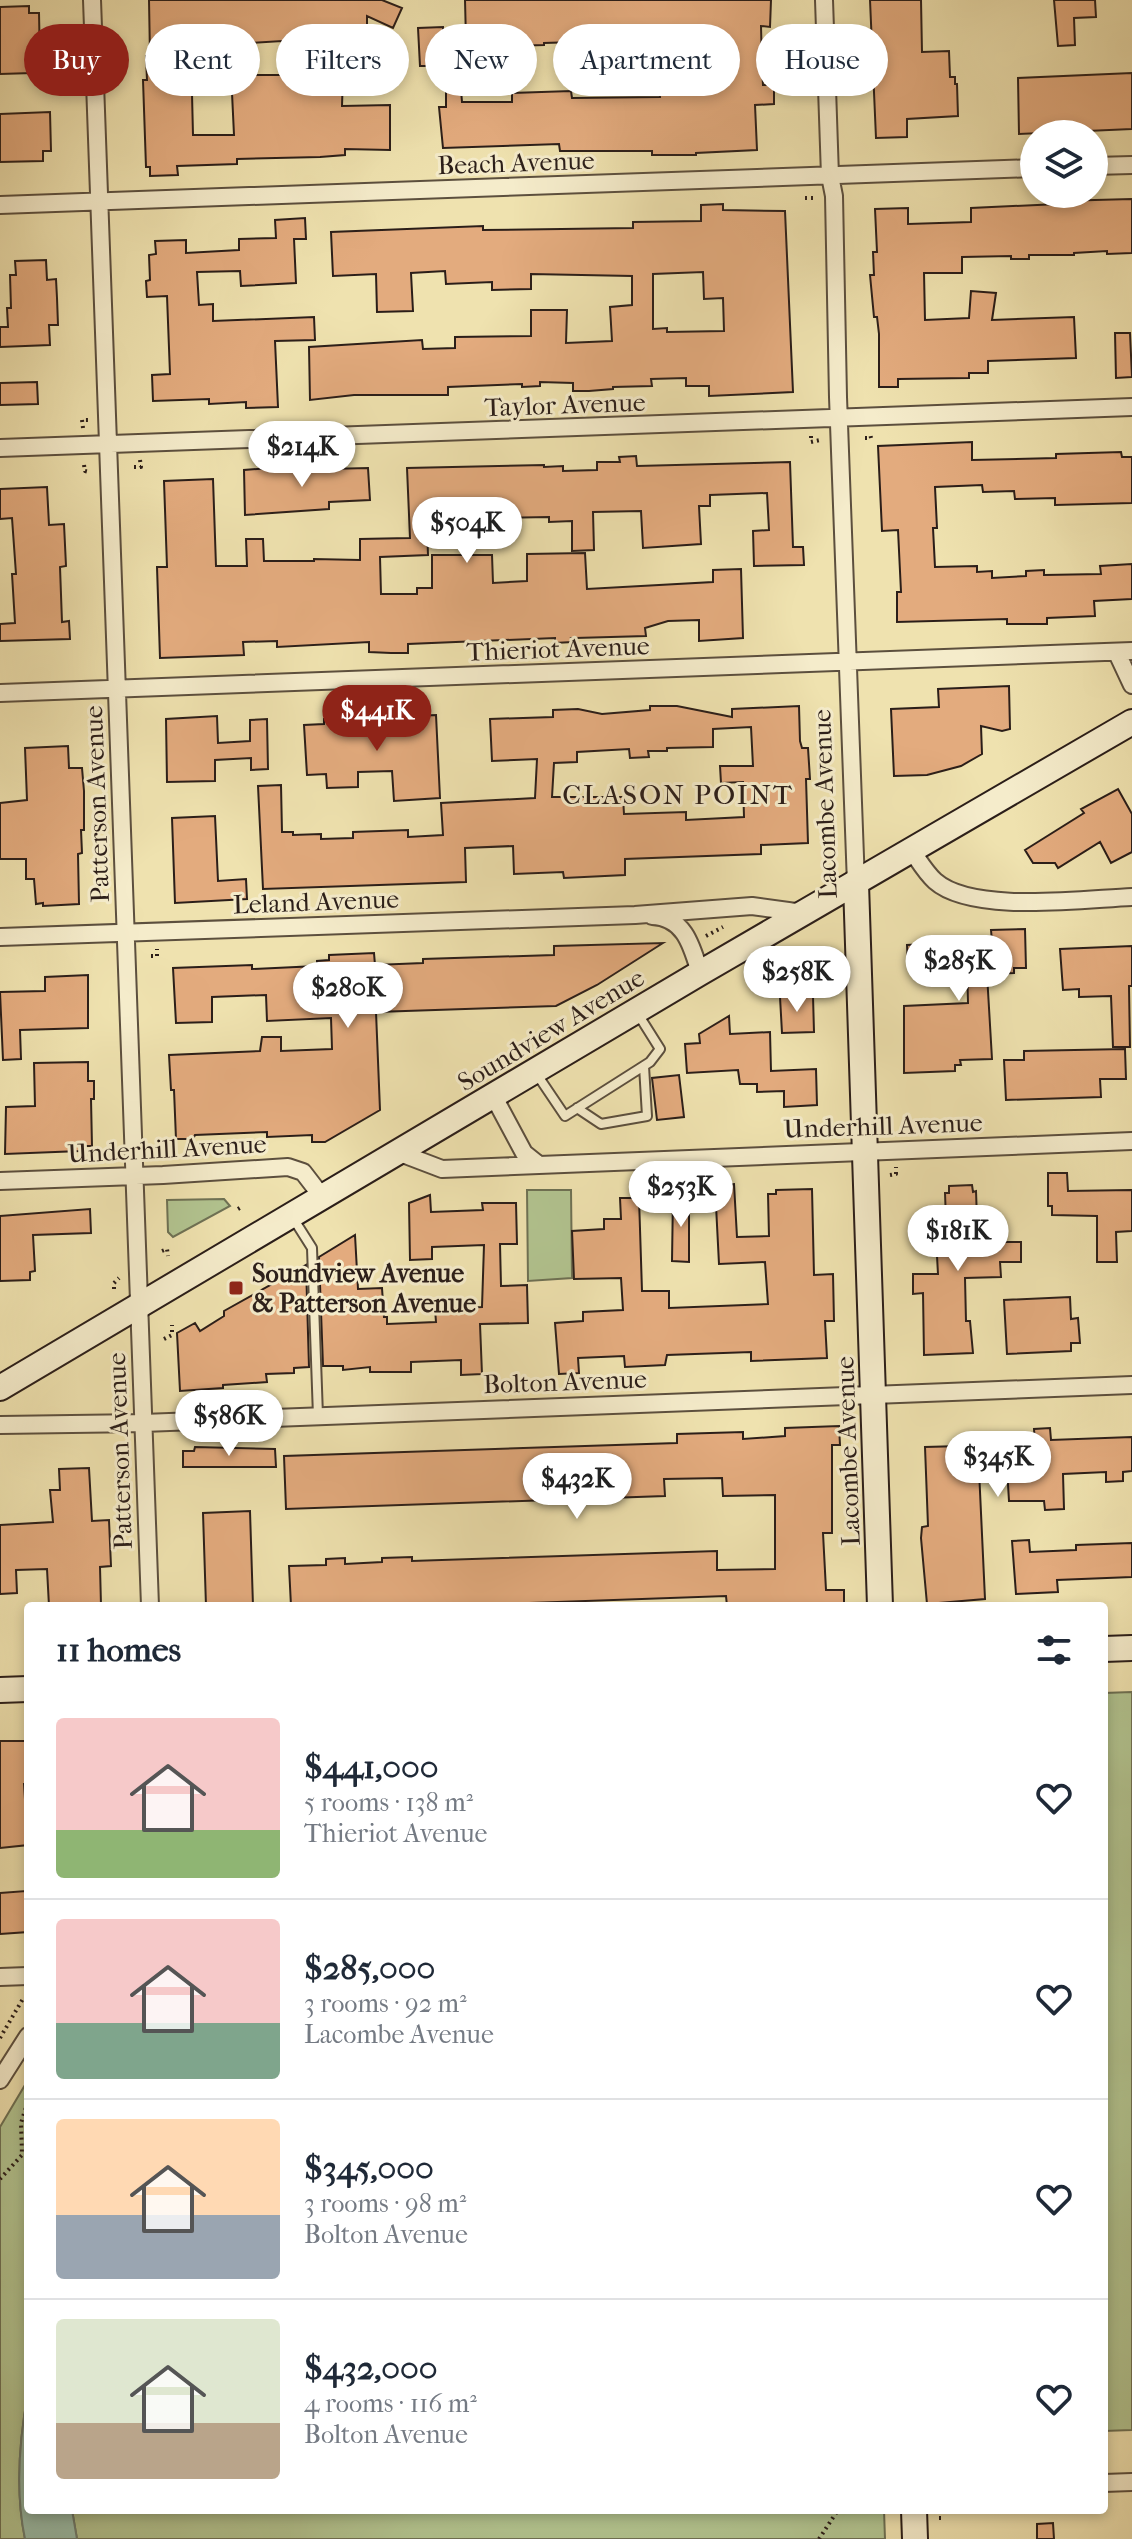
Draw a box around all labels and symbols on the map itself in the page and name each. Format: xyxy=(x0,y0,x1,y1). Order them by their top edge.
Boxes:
street label: Beach Avenue xyxy=(437,145,595,181)
street label: Taylor Avenue xyxy=(484,387,646,423)
pin: $214K xyxy=(246,421,358,489)
pin: $504K xyxy=(411,497,523,565)
street label: Thieriot Avenue xyxy=(466,630,650,668)
pin: $441K xyxy=(321,685,433,753)
street label: Patterson Avenue xyxy=(78,705,116,903)
street label: Lacombe Avenue xyxy=(806,708,844,899)
district label: CLASON POINT xyxy=(562,778,794,811)
street label: Leland Avenue xyxy=(232,884,400,920)
pin: $285K xyxy=(903,935,1015,1003)
pin: $258K xyxy=(741,946,853,1014)
pin: $280K xyxy=(292,962,404,1030)
street label: Soundview Avenue xyxy=(452,962,650,1098)
street label: Underhill Avenue xyxy=(783,1107,983,1145)
street label: Underhill Avenue xyxy=(67,1128,267,1170)
pin: $253K xyxy=(625,1161,737,1229)
pin: $181K xyxy=(902,1205,1014,1273)
place label: Soundview Avenue & Patterson Avenue xyxy=(252,1258,476,1319)
marker: Soundview Avenue & Patterson Avenue xyxy=(227,1279,245,1297)
street label: Patterson Avenue xyxy=(101,1352,139,1550)
street label: Lacombe Avenue xyxy=(829,1355,867,1546)
street label: Bolton Avenue xyxy=(483,1364,648,1400)
pin: $586K xyxy=(173,1390,285,1458)
pin: $345K xyxy=(942,1431,1054,1499)
pin: $432K xyxy=(521,1453,633,1521)

